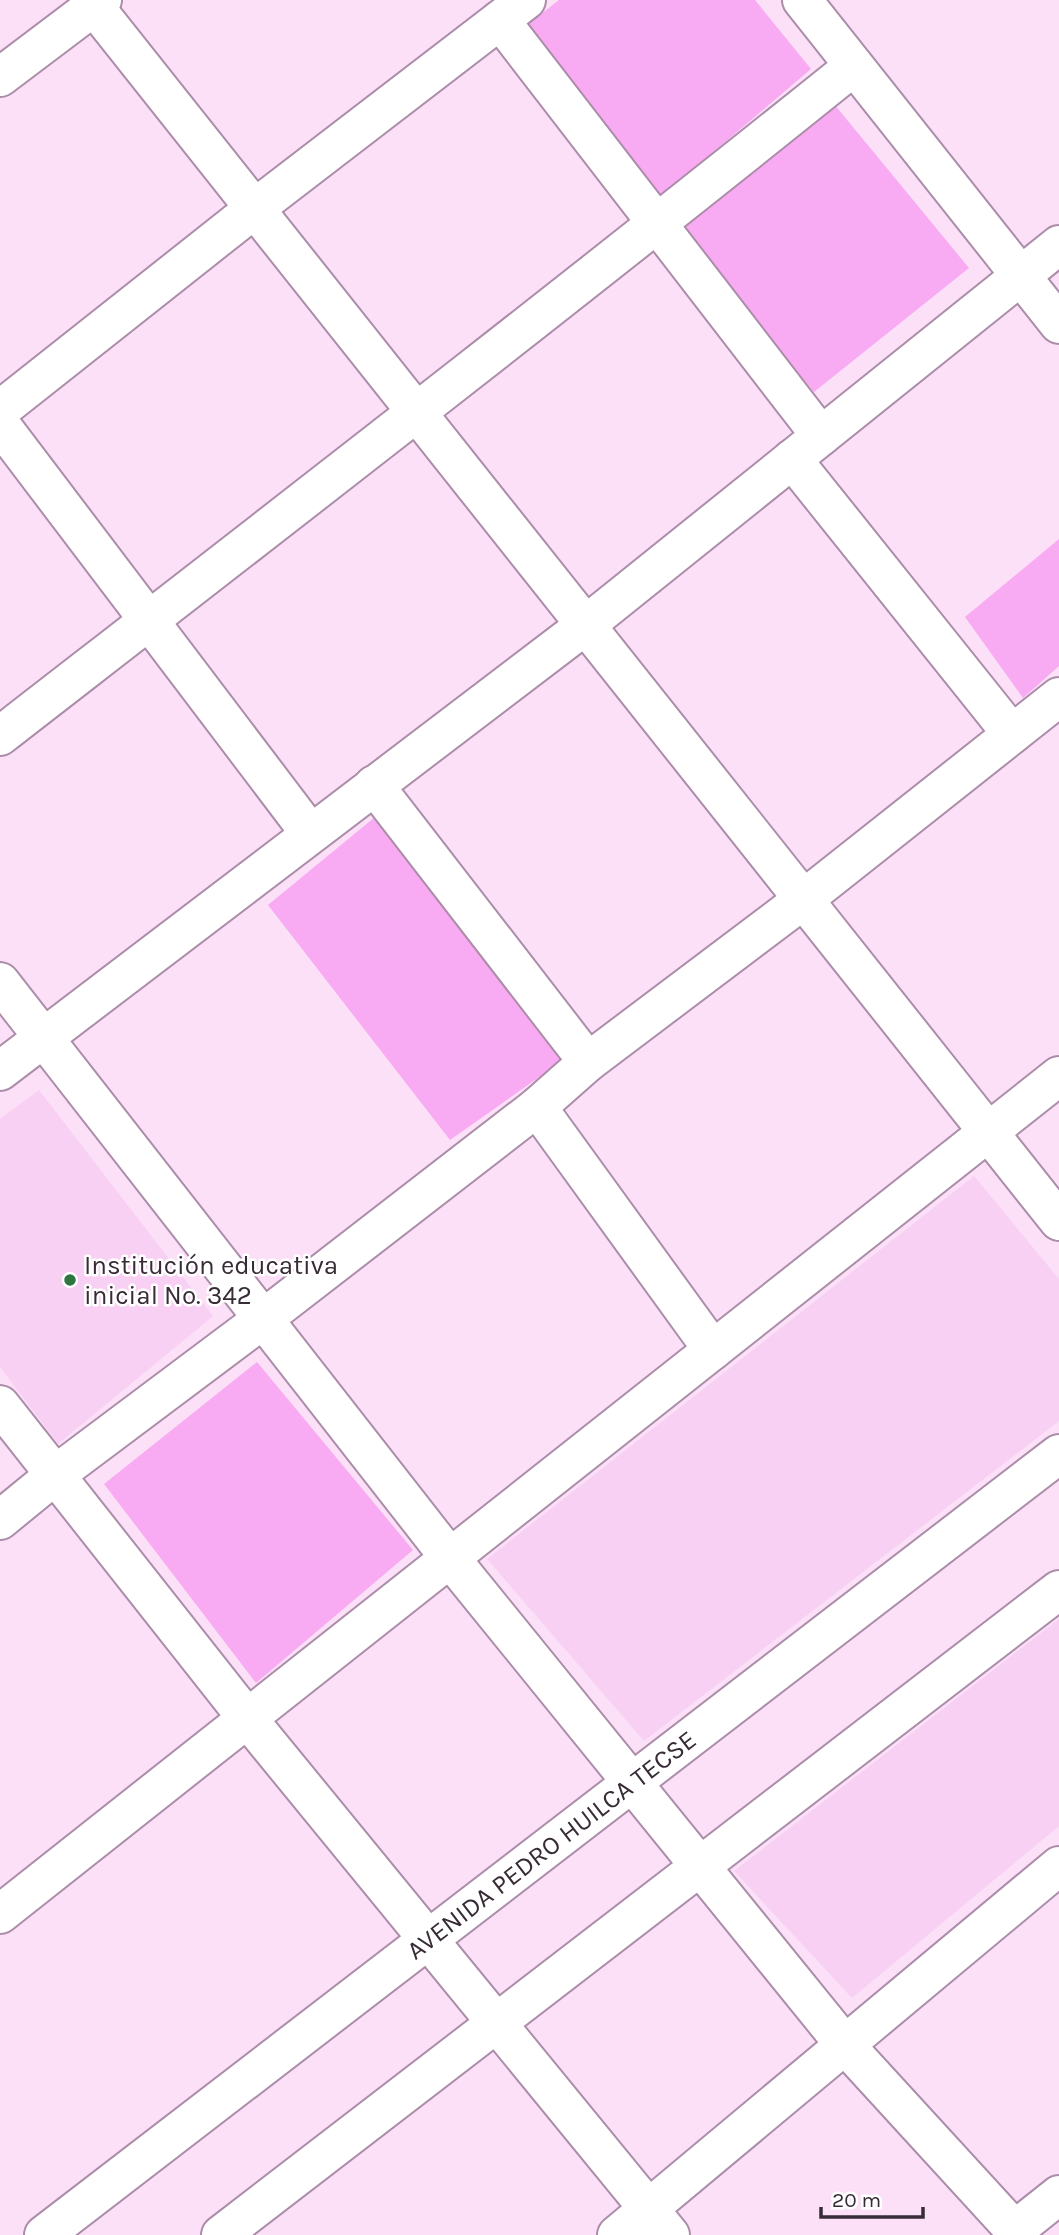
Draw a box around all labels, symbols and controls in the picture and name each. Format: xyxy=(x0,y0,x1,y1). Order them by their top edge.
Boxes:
place label: Institución educativa inicial No. 342 xyxy=(84,1250,338,1311)
marker: Institución educativa inicial No. 342 xyxy=(62,1272,78,1288)
street label: AVENIDA PEDRO HUILCA TECSE xyxy=(401,1724,702,1966)
scale bar xyxy=(821,2176,922,2220)
text: 20 m xyxy=(832,2188,881,2212)

